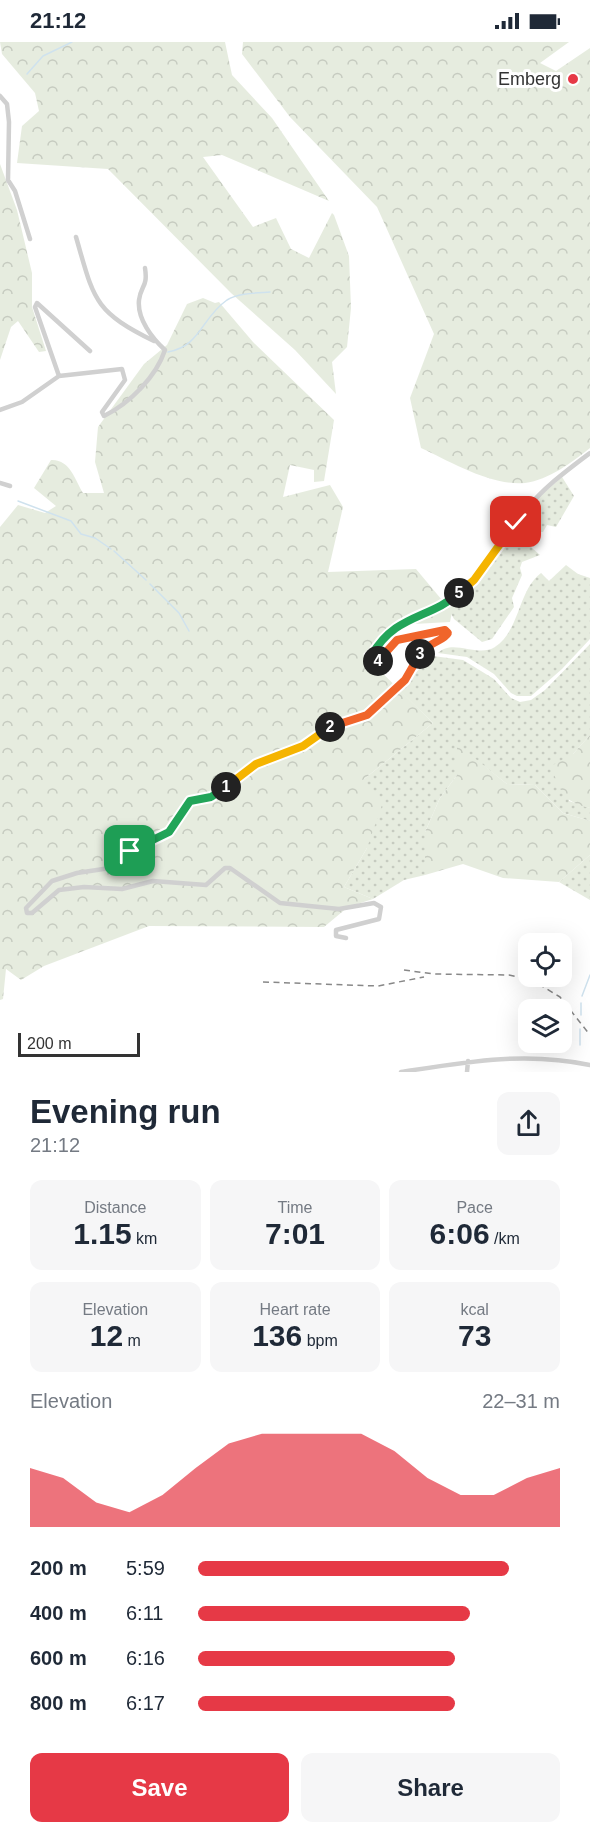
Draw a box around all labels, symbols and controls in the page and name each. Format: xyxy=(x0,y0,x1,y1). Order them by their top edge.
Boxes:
text: 21:12 xyxy=(30,8,86,33)
place label: Emberg xyxy=(498,69,561,89)
marker: Emberg xyxy=(566,72,580,86)
pin xyxy=(490,496,541,547)
icon: check xyxy=(499,505,532,538)
pin: 5 xyxy=(444,578,474,608)
text: 5 xyxy=(455,584,463,601)
pin: 3 xyxy=(405,639,435,669)
text: 3 xyxy=(416,645,424,662)
pin: 4 xyxy=(363,646,393,676)
text: 4 xyxy=(374,652,382,669)
pin: 2 xyxy=(315,712,345,742)
text: 2 xyxy=(326,718,334,735)
pin: 1 xyxy=(211,772,241,802)
text: 1 xyxy=(222,778,230,795)
pin xyxy=(104,825,155,876)
icon: arrive xyxy=(113,834,146,867)
map controls xyxy=(518,933,572,1053)
button: locate xyxy=(518,933,572,987)
button: layers xyxy=(518,999,572,1053)
scale bar xyxy=(18,1030,140,1058)
text: 200 m xyxy=(27,1035,71,1052)
button: share xyxy=(497,1092,560,1155)
text: Evening run xyxy=(30,1093,221,1130)
text: 21:12 xyxy=(30,1134,80,1156)
text: Distance xyxy=(84,1199,146,1216)
text: Time xyxy=(278,1199,312,1216)
text: Pace xyxy=(456,1199,493,1216)
text: 1.15 xyxy=(73,1217,132,1250)
text: 7:01 xyxy=(265,1217,325,1250)
text: 6:06 xyxy=(430,1217,490,1250)
text: km xyxy=(132,1230,157,1247)
text: /km xyxy=(490,1230,520,1247)
text: Elevation xyxy=(82,1301,148,1318)
text: Heart rate xyxy=(259,1301,331,1318)
text: kcal xyxy=(460,1301,489,1318)
text: 12 xyxy=(90,1319,123,1352)
text: 136 xyxy=(252,1319,302,1352)
text: 73 xyxy=(458,1319,491,1352)
text: m xyxy=(123,1332,141,1349)
text: bpm xyxy=(302,1332,338,1349)
text: Elevation xyxy=(30,1390,112,1412)
text: 22–31 m xyxy=(482,1390,560,1412)
text: 200 m xyxy=(30,1557,87,1579)
text: 5:59 xyxy=(126,1557,165,1579)
text: 400 m xyxy=(30,1602,87,1624)
text: 6:11 xyxy=(126,1602,163,1624)
text: 600 m xyxy=(30,1647,87,1669)
text: 6:16 xyxy=(126,1647,165,1669)
text: 800 m xyxy=(30,1692,87,1714)
text: 6:17 xyxy=(126,1692,165,1714)
button: Save xyxy=(30,1753,289,1822)
button: Share xyxy=(301,1753,560,1822)

